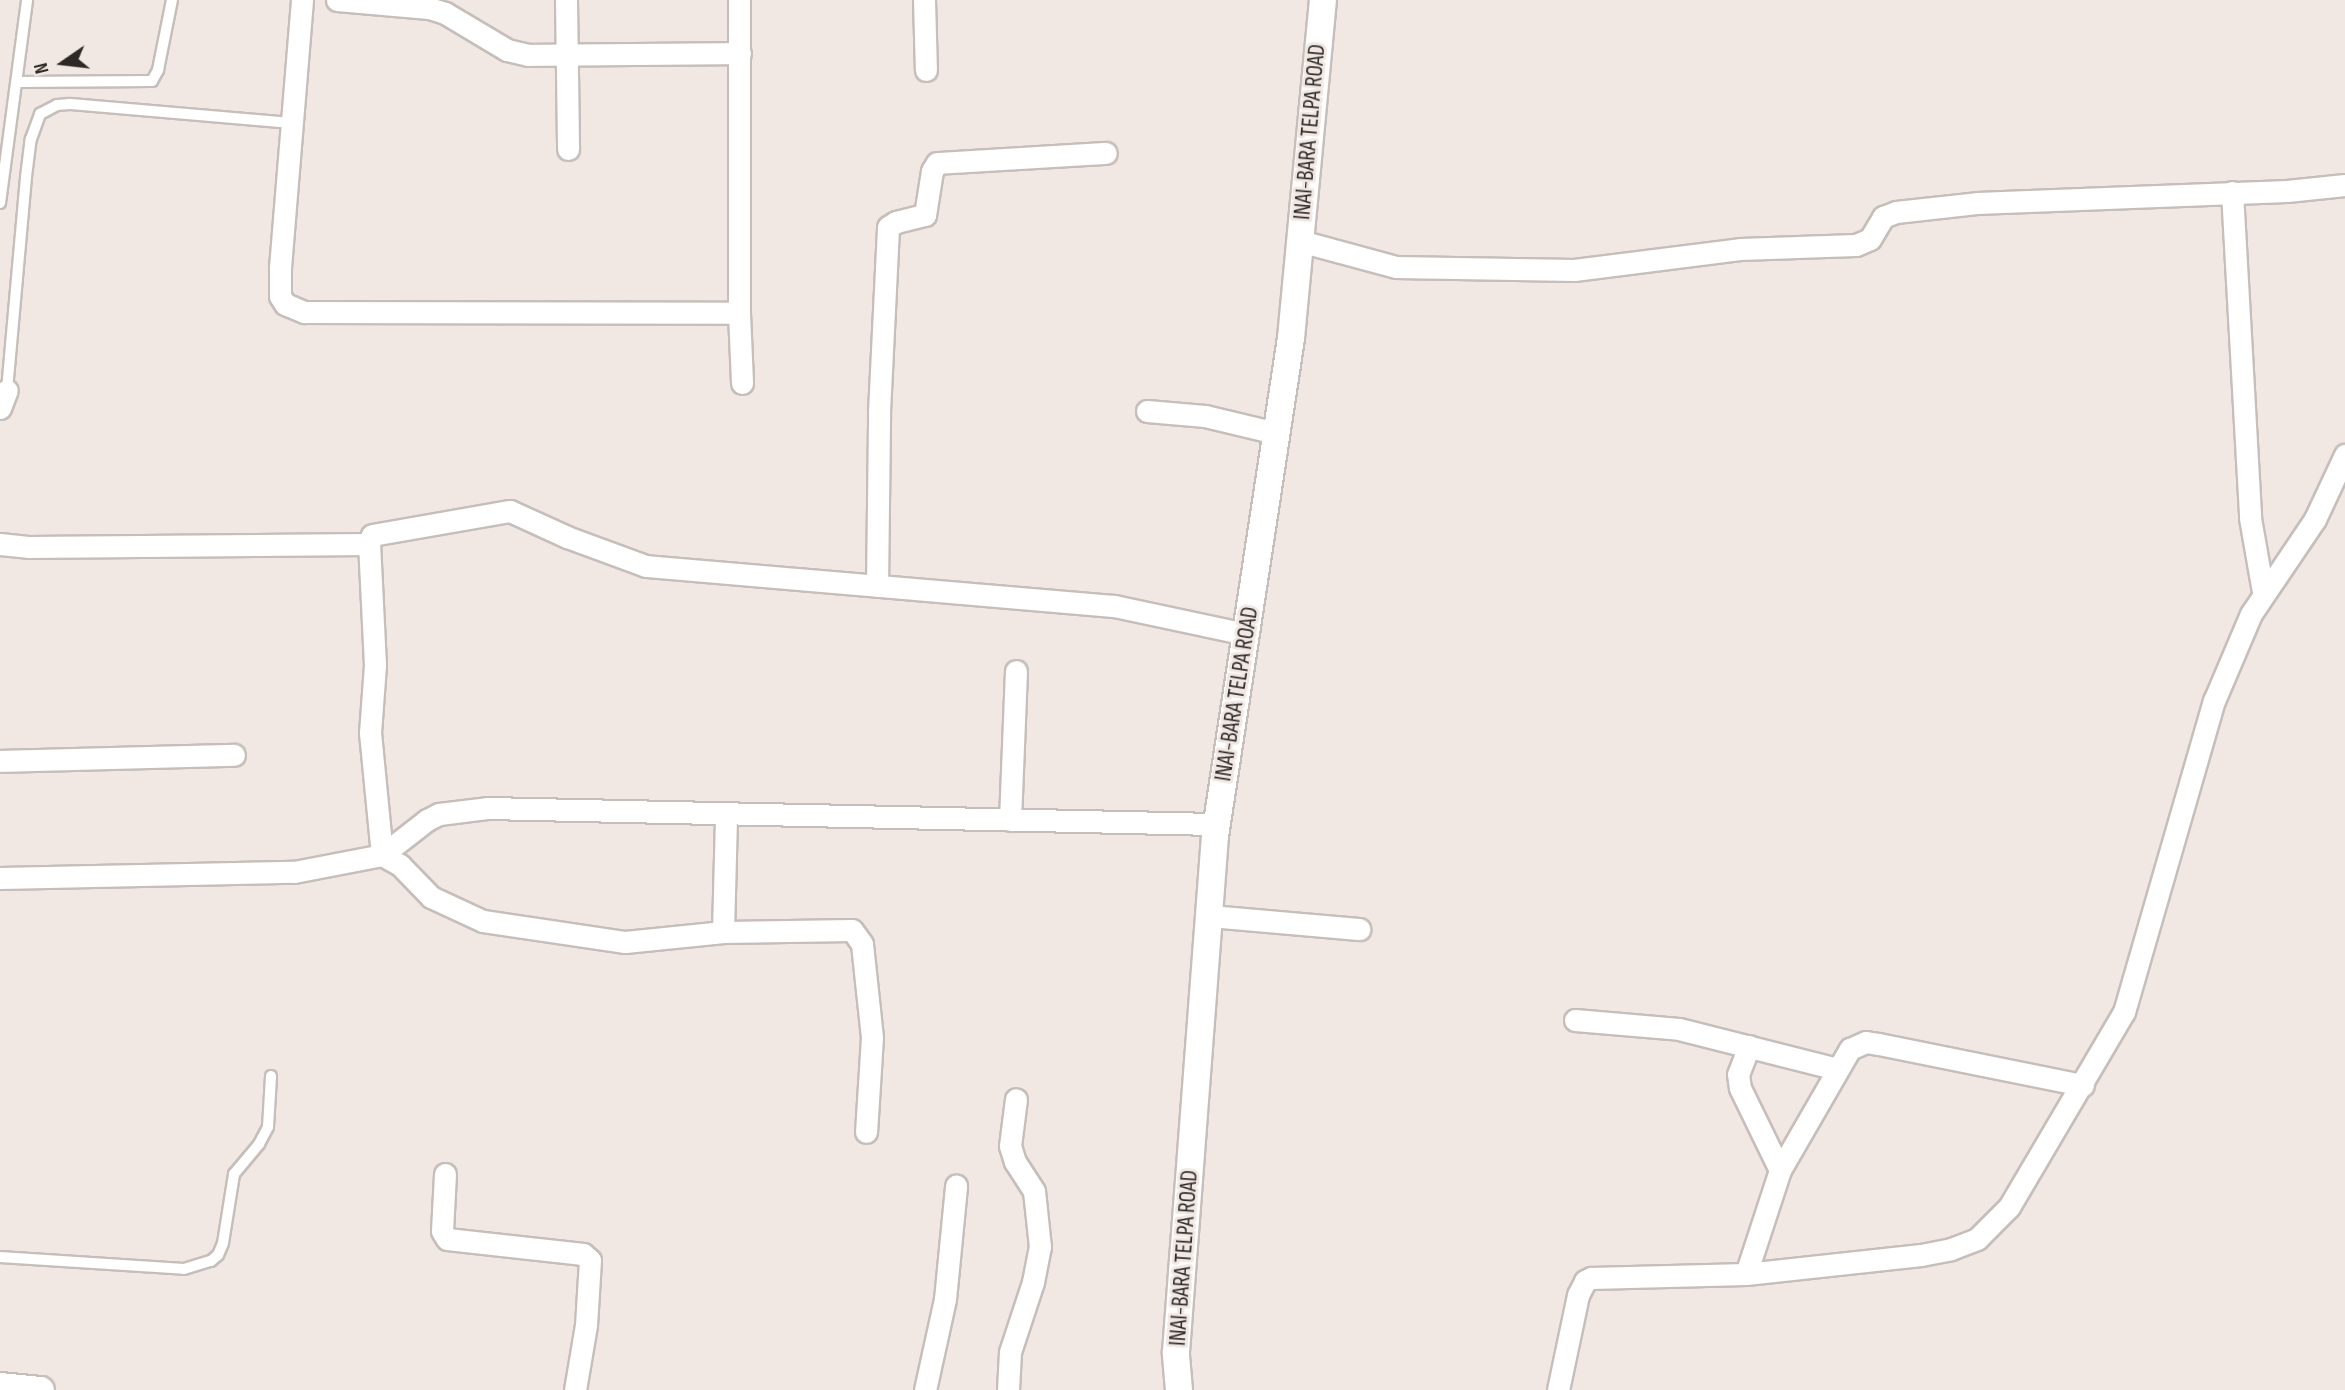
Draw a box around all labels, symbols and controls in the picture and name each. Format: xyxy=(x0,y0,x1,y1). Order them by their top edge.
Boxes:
north arrow xyxy=(28,28,98,98)
street label: INAI-BARA TELPA ROAD xyxy=(1289,43,1331,221)
text: N xyxy=(30,60,55,76)
street label: INAI-BARA TELPA ROAD xyxy=(1210,605,1264,783)
street label: INAI-BARA TELPA ROAD xyxy=(1164,1169,1204,1347)

